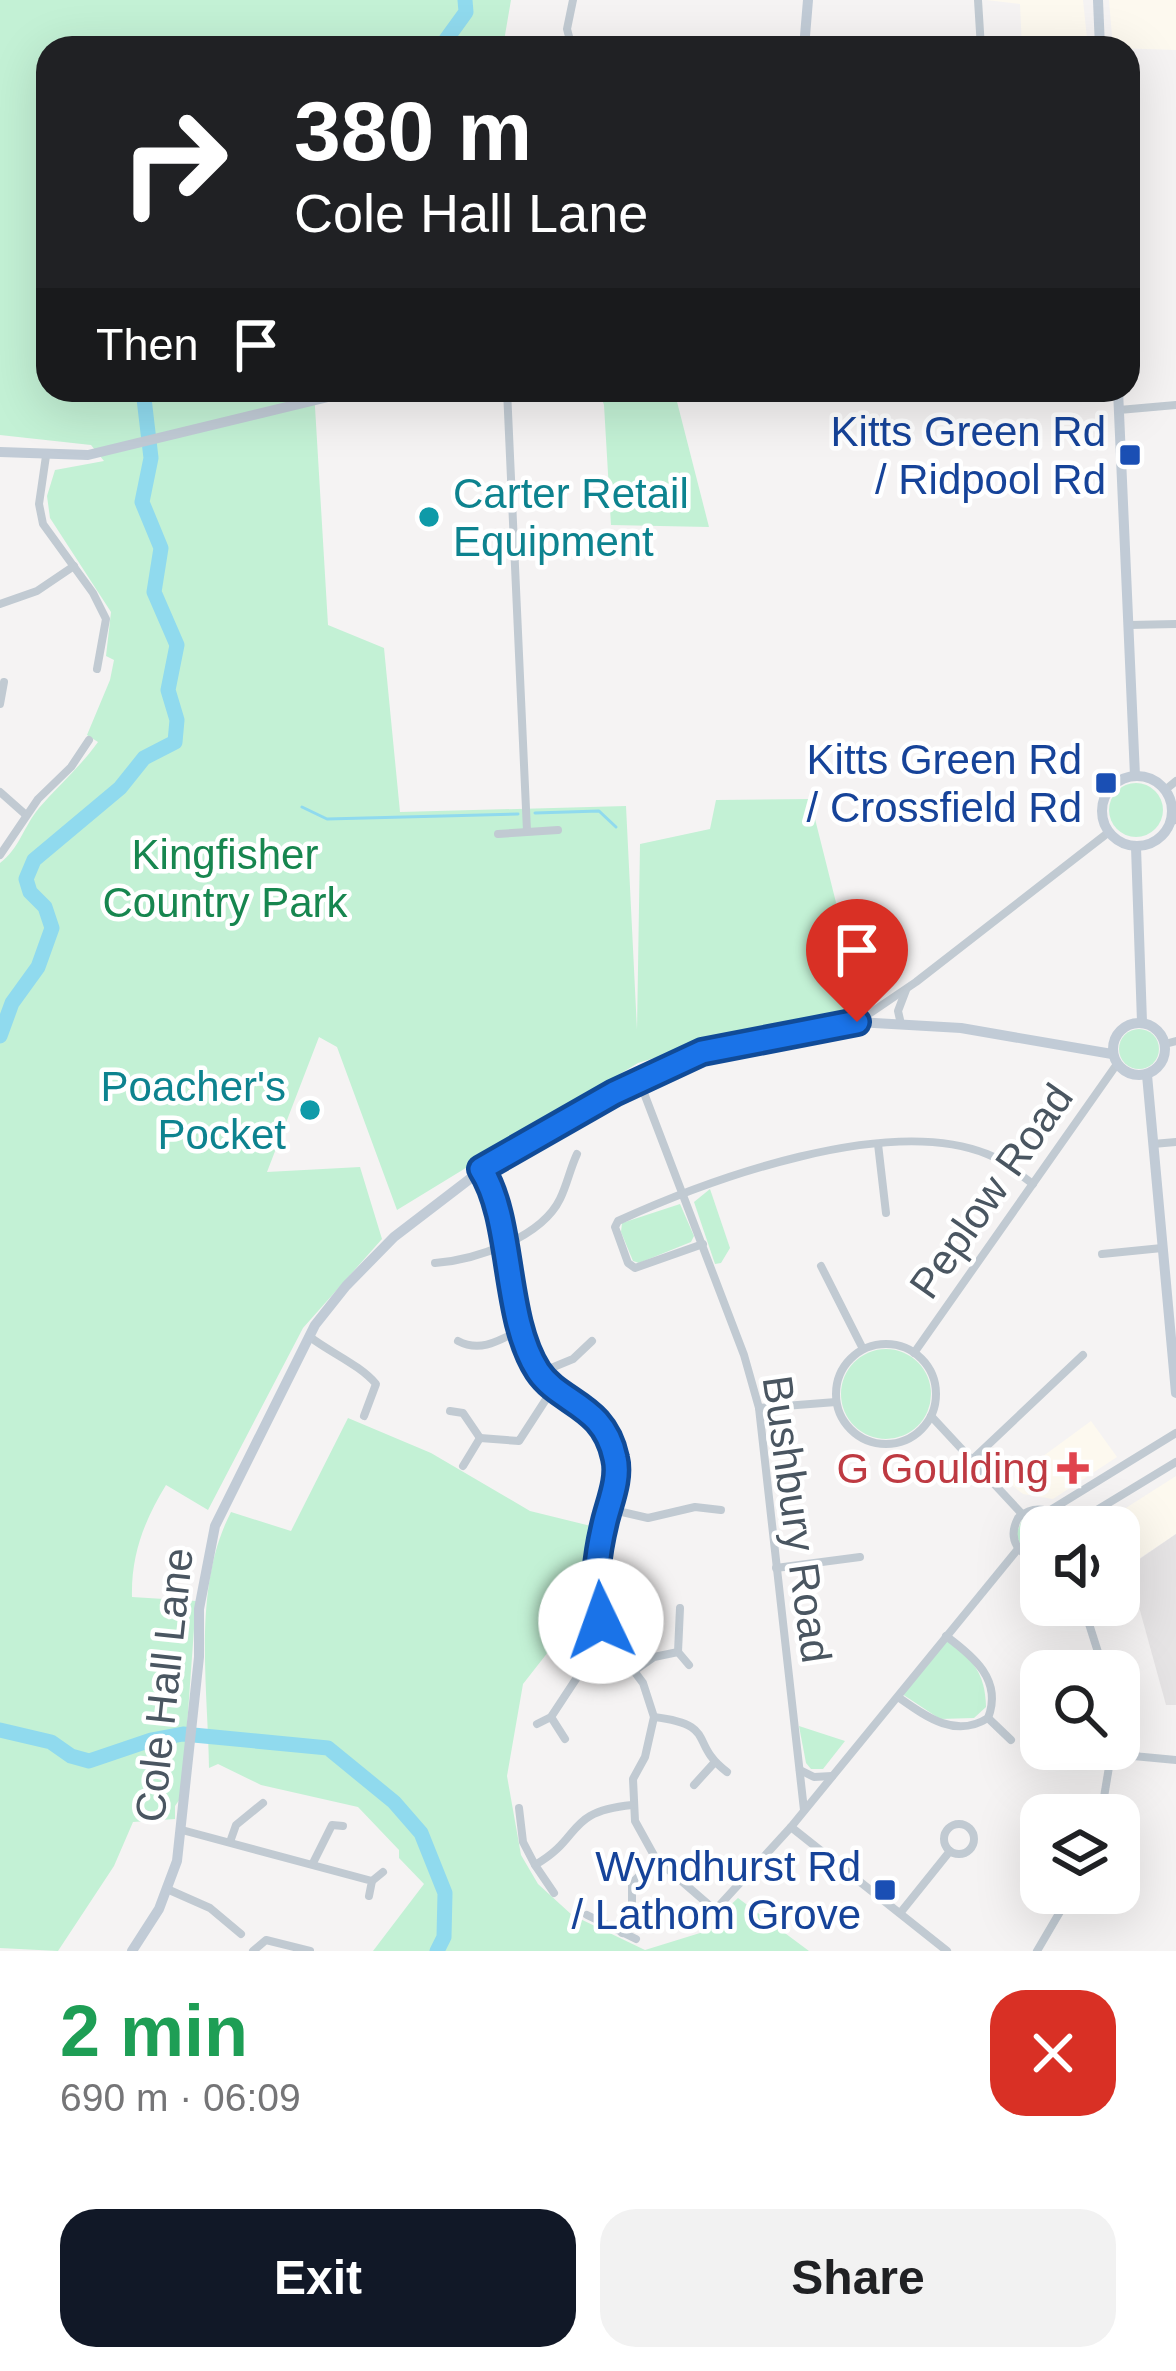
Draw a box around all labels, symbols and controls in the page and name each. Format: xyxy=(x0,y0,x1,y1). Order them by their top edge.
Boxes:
icon: right xyxy=(96,84,252,240)
text: 380 m xyxy=(294,84,532,178)
text: Cole Hall Lane xyxy=(294,183,648,243)
icon: arrive xyxy=(223,312,289,378)
text: Then xyxy=(96,319,199,370)
place label: Kitts Green Rd / Ridpool Rd xyxy=(831,408,1106,503)
marker: Kitts Green Rd / Ridpool Rd xyxy=(1117,442,1143,468)
place label: Carter Retail Equipment xyxy=(453,470,689,565)
marker: Carter Retail Equipment xyxy=(416,504,442,530)
place label: Kitts Green Rd / Crossfield Rd xyxy=(807,736,1082,831)
marker: Kitts Green Rd / Crossfield Rd xyxy=(1093,770,1119,796)
park label: Kingfisher Country Park xyxy=(102,831,349,926)
pin xyxy=(806,899,908,1022)
icon: arrive xyxy=(824,917,890,983)
place label: Poacher's Pocket xyxy=(101,1063,286,1158)
street label: Peplow Road xyxy=(900,1075,1082,1307)
marker: Poacher's Pocket xyxy=(297,1097,323,1123)
street label: Bushbury Road xyxy=(754,1372,840,1666)
place label: G Goulding xyxy=(837,1445,1049,1492)
marker: G Goulding xyxy=(1060,1455,1086,1481)
map controls xyxy=(1020,1506,1140,1914)
button: sound xyxy=(1020,1506,1140,1626)
street label: Cole Hall Lane xyxy=(126,1546,202,1824)
position arrow xyxy=(538,1558,664,1684)
button: search xyxy=(1020,1650,1140,1770)
button: layers xyxy=(1020,1794,1140,1914)
place label: Wyndhurst Rd / Lathom Grove xyxy=(572,1843,861,1938)
marker: Wyndhurst Rd / Lathom Grove xyxy=(872,1877,898,1903)
button: close xyxy=(990,1990,1116,2116)
text: 2 min xyxy=(60,1991,248,2071)
text: 690 m · 06:09 xyxy=(60,2076,301,2119)
button: Exit xyxy=(60,2209,576,2347)
button: Share xyxy=(600,2209,1116,2347)

